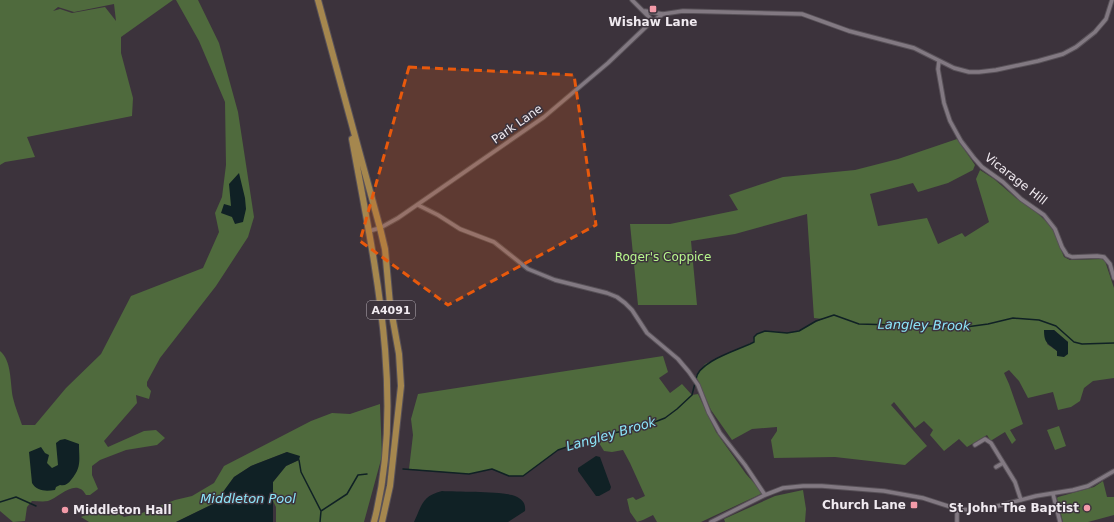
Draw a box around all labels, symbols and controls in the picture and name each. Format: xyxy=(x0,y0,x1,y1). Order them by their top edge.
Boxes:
marker: Wishaw Lane xyxy=(648,4,658,14)
place label: Wishaw Lane xyxy=(609,15,697,29)
street label: Park Lane xyxy=(489,101,545,147)
street label: Vicarage Hill xyxy=(982,150,1050,208)
park label: Roger's Coppice xyxy=(615,250,711,264)
road number: A4091 xyxy=(367,301,415,319)
water label: Langley Brook xyxy=(877,317,971,333)
water label: Langley Brook xyxy=(564,414,658,454)
water label: Middleton Pool xyxy=(200,491,296,506)
place label: Church Lane xyxy=(822,498,906,512)
marker: Church Lane xyxy=(909,500,919,510)
place label: St John The Baptist xyxy=(949,501,1079,515)
place label: Middleton Hall xyxy=(73,503,172,517)
marker: St John The Baptist xyxy=(1082,503,1092,513)
marker: Middleton Hall xyxy=(60,505,70,515)

